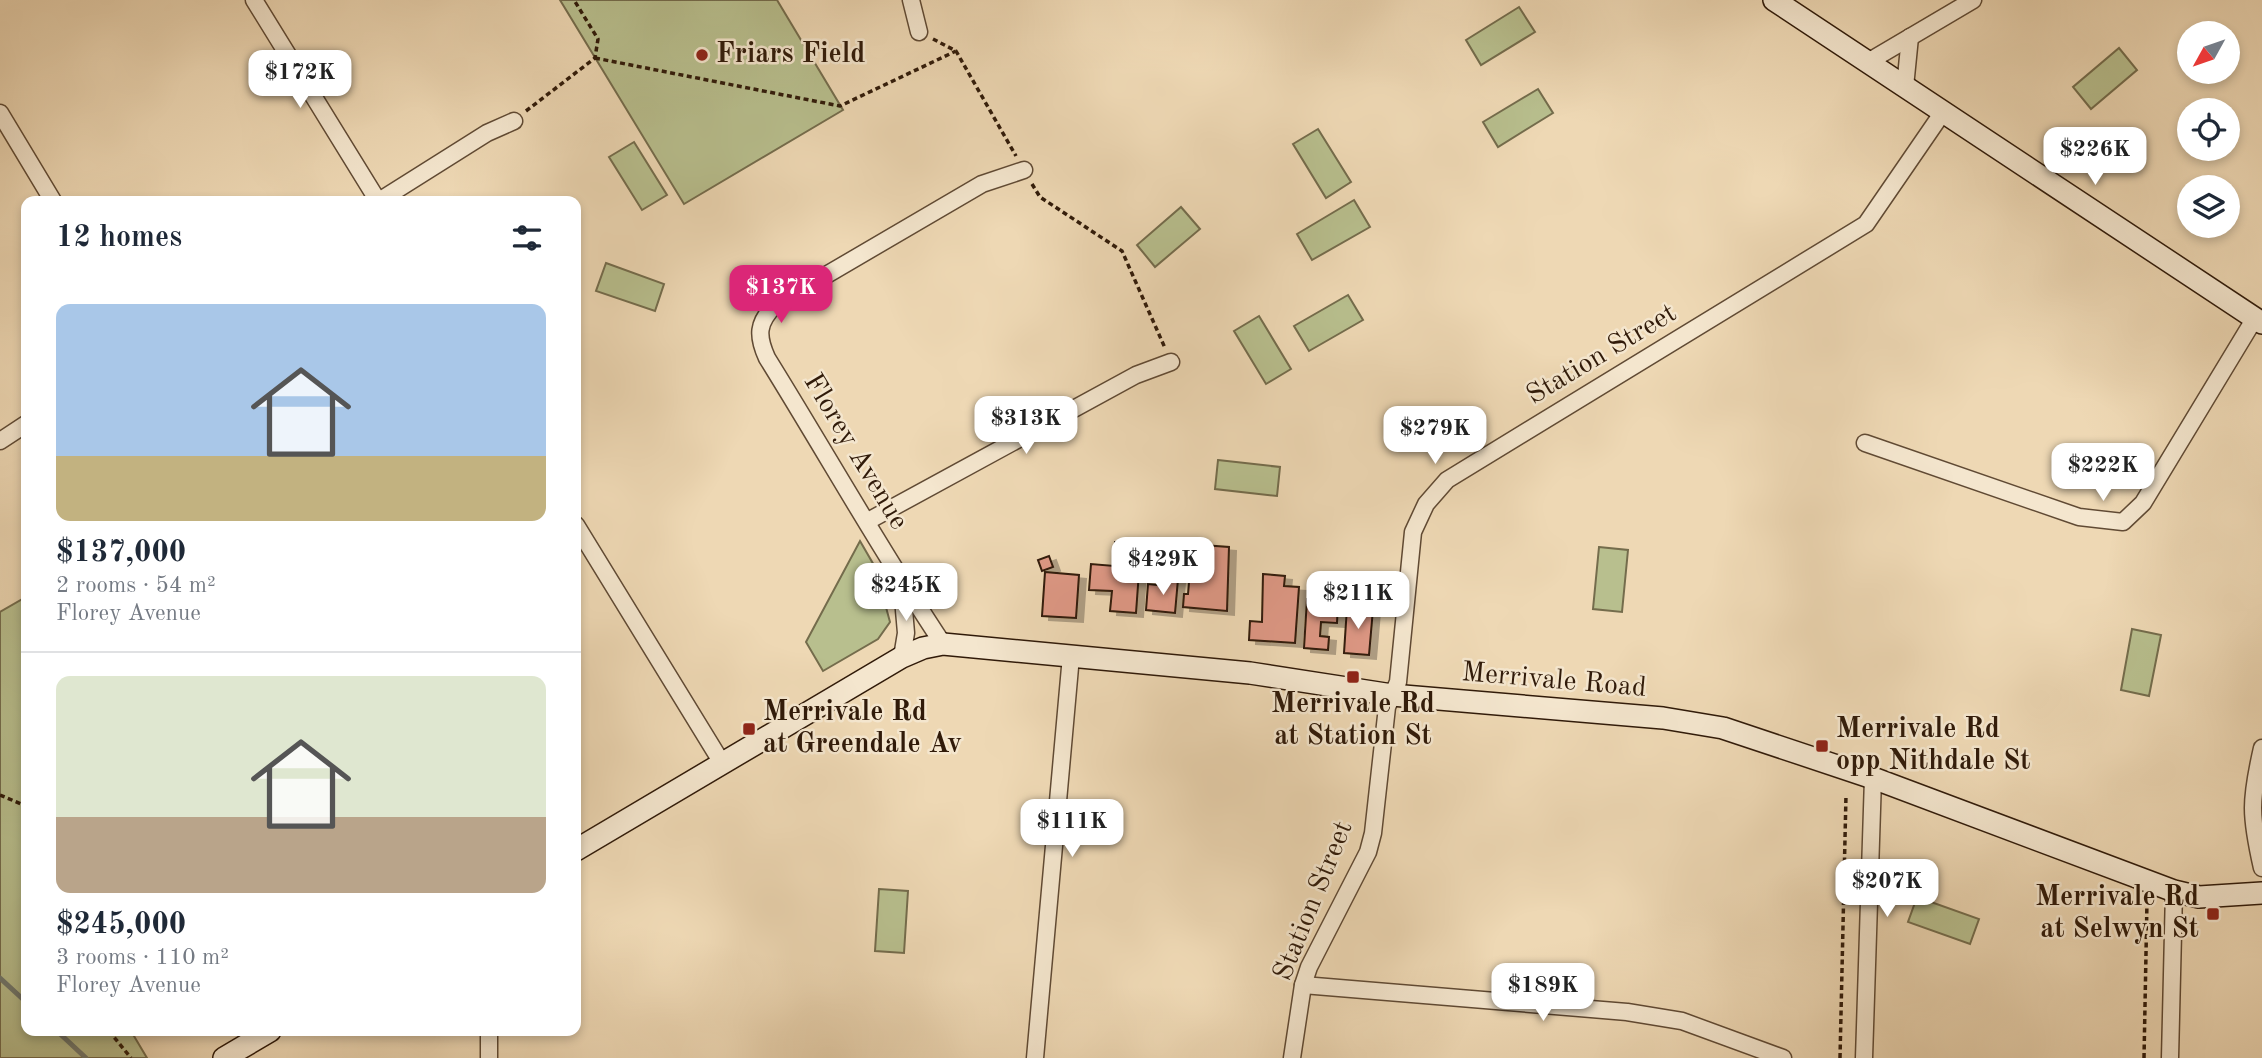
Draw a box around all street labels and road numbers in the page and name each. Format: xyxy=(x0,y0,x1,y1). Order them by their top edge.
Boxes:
street label: Station Street xyxy=(1522,299,1682,411)
street label: Florey Avenue xyxy=(798,369,912,535)
street label: Merrivale Road xyxy=(1460,659,1648,703)
street label: Station Street xyxy=(1269,817,1359,985)

